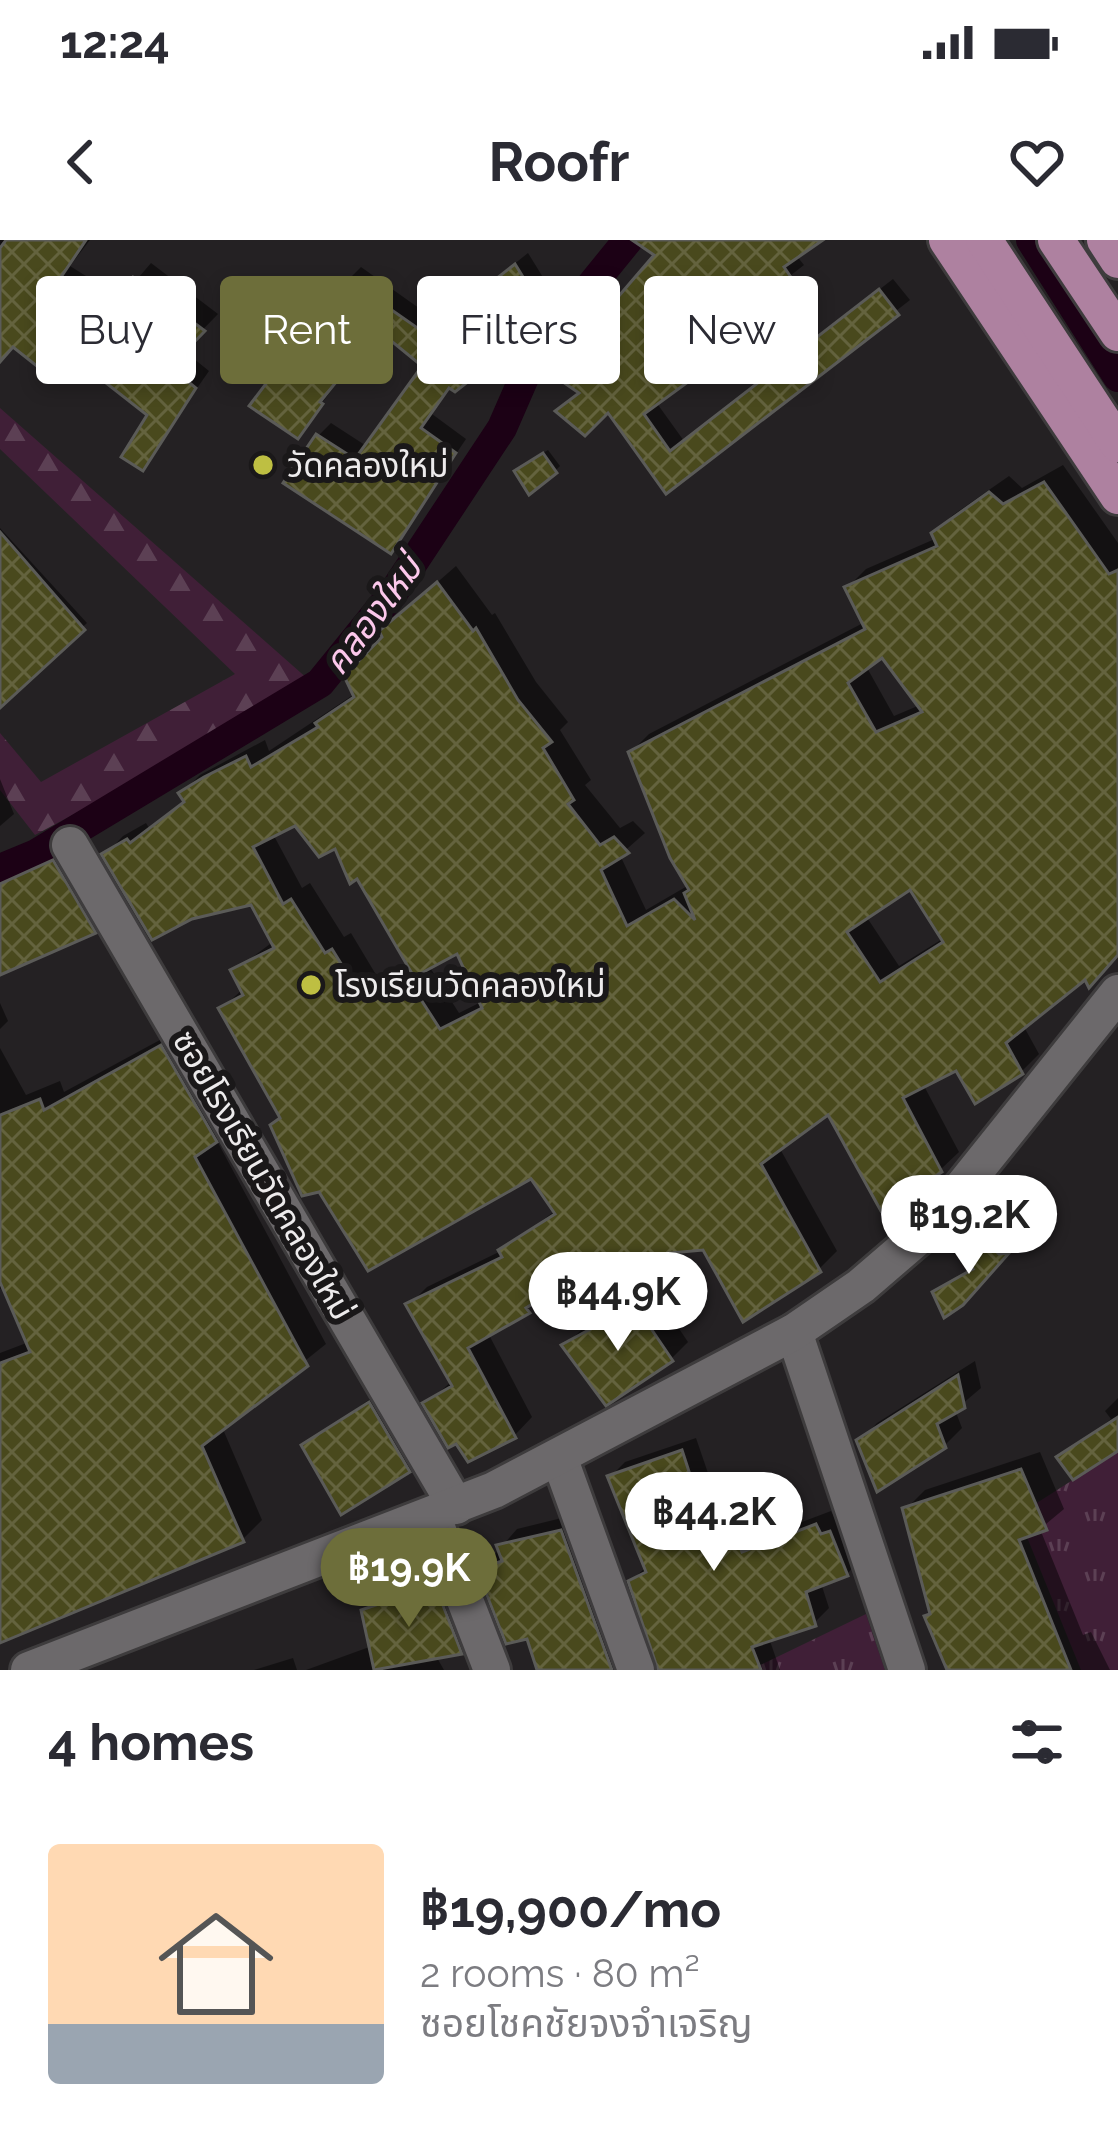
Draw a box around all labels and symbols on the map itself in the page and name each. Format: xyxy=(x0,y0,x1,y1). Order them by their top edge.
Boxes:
place label: วัดคลองใหม่ xyxy=(287,446,449,485)
marker: วัดคลองใหม่ xyxy=(250,452,276,478)
water label: คลองใหม่ xyxy=(314,544,433,682)
place label: โรงเรียนวัดคลองใหม่ xyxy=(335,966,606,1005)
marker: โรงเรียนวัดคลองใหม่ xyxy=(298,972,324,998)
street label: ซอยโรงเรียนวัดคลองใหม่ xyxy=(165,1024,362,1327)
pin: ฿19.2K xyxy=(871,1175,1067,1277)
pin: ฿44.9K xyxy=(520,1252,716,1354)
pin: ฿44.2K xyxy=(616,1472,812,1574)
pin: ฿19.9K xyxy=(311,1528,507,1630)

